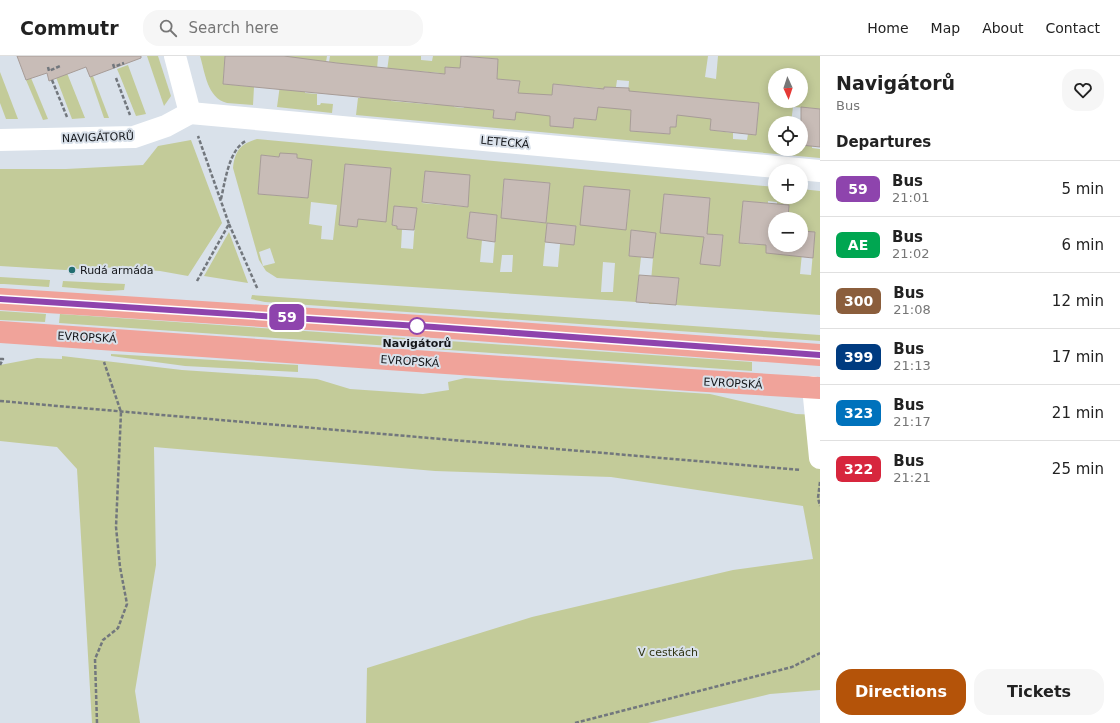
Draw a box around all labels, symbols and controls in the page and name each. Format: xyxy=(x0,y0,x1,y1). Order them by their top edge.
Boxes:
search box xyxy=(143,10,423,46)
text: Commutr xyxy=(20,17,119,39)
icon: search xyxy=(157,17,179,39)
text: Search here xyxy=(189,19,279,37)
text: Home xyxy=(867,20,909,36)
text: Map xyxy=(931,20,960,36)
text: About xyxy=(982,20,1024,36)
text: Contact xyxy=(1046,20,1100,36)
north arrow xyxy=(768,68,808,108)
map controls xyxy=(768,68,808,252)
button: heart xyxy=(1062,69,1104,111)
text: Navigátorů xyxy=(836,72,955,94)
text: Bus xyxy=(836,98,860,113)
button: locate xyxy=(768,116,808,156)
street label: NAVIGÁTORŮ xyxy=(62,130,134,145)
text: Departures xyxy=(836,133,931,151)
street label: LETECKÁ xyxy=(480,134,530,151)
button: + xyxy=(768,164,808,204)
text: Bus xyxy=(892,172,923,190)
text: 5 min xyxy=(1061,180,1104,198)
text: 59 xyxy=(848,181,868,197)
text: 21:01 xyxy=(892,190,929,205)
button: − xyxy=(768,212,808,252)
text: Bus xyxy=(892,228,923,246)
text: 6 min xyxy=(1061,236,1104,254)
text: AE xyxy=(848,237,868,253)
text: 21:02 xyxy=(892,246,929,261)
place label: Rudá armáda xyxy=(80,264,154,277)
marker: Rudá armáda xyxy=(67,265,77,275)
text: Bus xyxy=(893,284,924,302)
text: 12 min xyxy=(1052,292,1104,310)
text: 300 xyxy=(844,293,873,309)
text: 21:08 xyxy=(893,302,931,317)
line badge: 59 xyxy=(269,304,305,330)
text: 59 xyxy=(277,309,297,325)
marker: Navigátorů xyxy=(408,317,426,335)
street label: EVROPSKÁ xyxy=(57,329,117,346)
place label: Navigátorů xyxy=(383,337,451,350)
text: Bus xyxy=(893,340,924,358)
text: 17 min xyxy=(1052,348,1104,366)
text: 399 xyxy=(844,349,873,365)
street label: EVROPSKÁ xyxy=(380,353,440,370)
text: 21:13 xyxy=(893,358,931,373)
street label: EVROPSKÁ xyxy=(703,375,763,392)
text: Bus xyxy=(893,396,924,414)
text: 21 min xyxy=(1052,404,1104,422)
text: 323 xyxy=(844,405,873,421)
text: 21:17 xyxy=(893,414,931,429)
text: Bus xyxy=(893,452,924,470)
text: 25 min xyxy=(1052,460,1104,478)
text: 322 xyxy=(844,461,873,477)
text: 21:21 xyxy=(893,470,931,485)
park label: V cestkách xyxy=(638,646,698,659)
button: Directions xyxy=(836,669,966,715)
button: Tickets xyxy=(974,669,1104,715)

